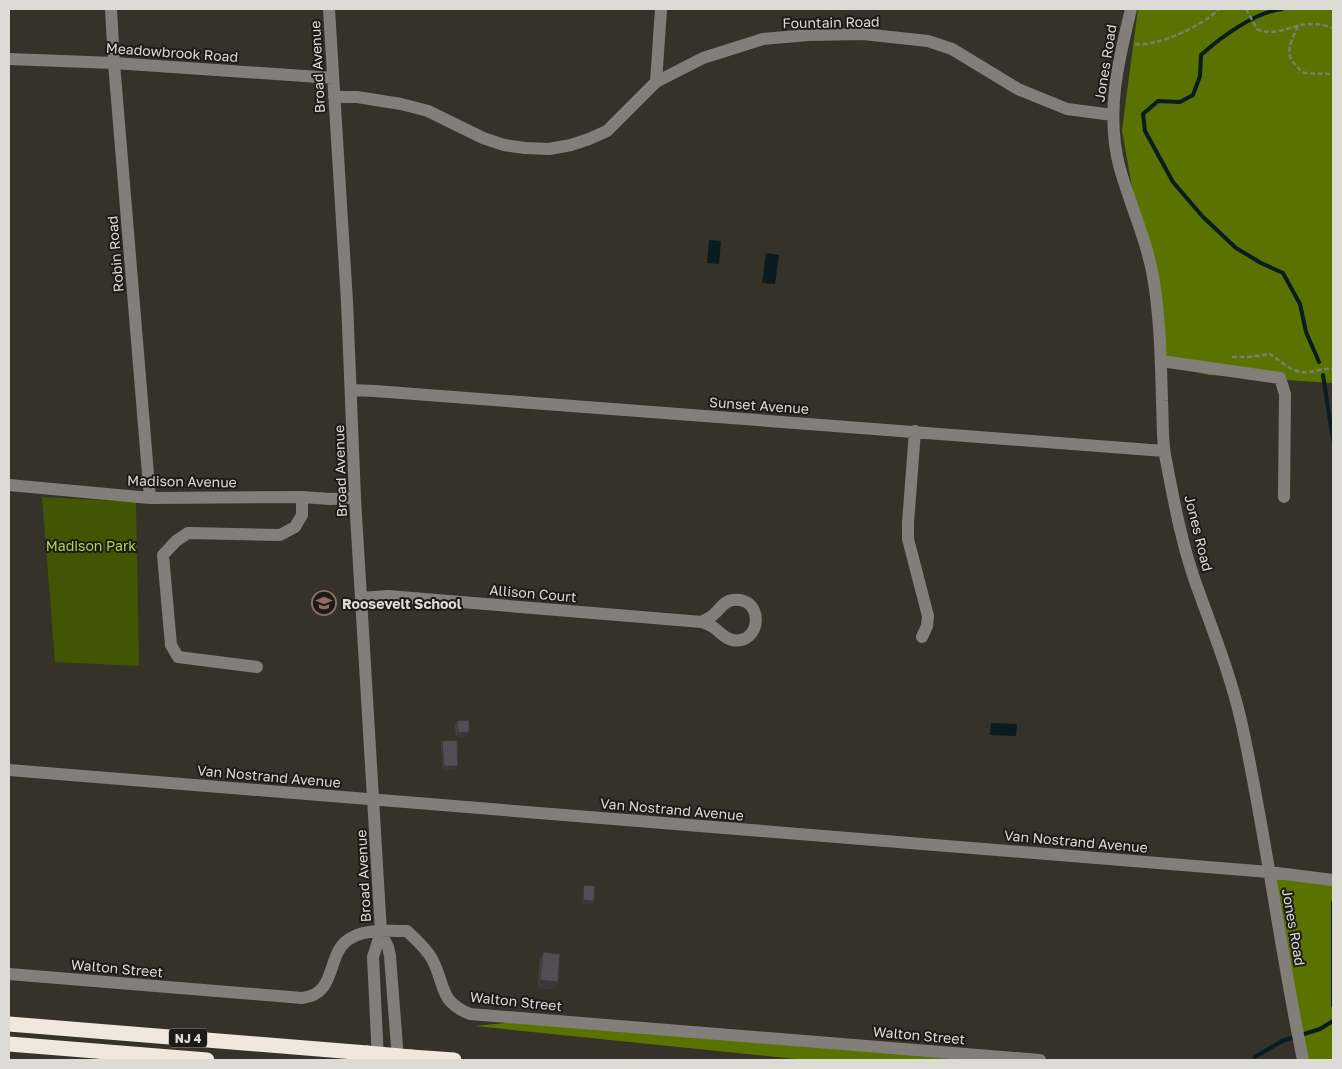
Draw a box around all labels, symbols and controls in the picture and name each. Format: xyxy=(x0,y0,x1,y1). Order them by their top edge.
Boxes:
street label: Fountain Road xyxy=(782,13,880,31)
street label: Broad Avenue xyxy=(306,20,328,114)
street label: Jones Road xyxy=(1090,23,1120,103)
street label: Meadowbrook Road xyxy=(105,39,239,65)
street label: Robin Road xyxy=(103,215,127,293)
street label: Sunset Avenue xyxy=(708,393,810,417)
street label: Broad Avenue xyxy=(330,424,350,518)
street label: Madison Avenue xyxy=(127,472,237,490)
street label: Jones Road xyxy=(1181,493,1217,573)
park label: Madison Park xyxy=(46,537,136,554)
street label: Allison Court xyxy=(489,581,577,605)
school or university icon: Roosevelt School xyxy=(311,590,337,616)
place label: Roosevelt School xyxy=(342,595,462,612)
street label: Van Nostrand Avenue xyxy=(197,761,341,791)
street label: Van Nostrand Avenue xyxy=(600,794,744,824)
street label: Van Nostrand Avenue xyxy=(1004,826,1148,856)
street label: Broad Avenue xyxy=(352,829,374,923)
street label: Jones Road xyxy=(1279,887,1309,967)
street label: Walton Street xyxy=(70,955,164,981)
street label: Walton Street xyxy=(469,988,563,1014)
street label: Walton Street xyxy=(872,1022,966,1048)
road number: NJ 4 xyxy=(169,1028,207,1048)

